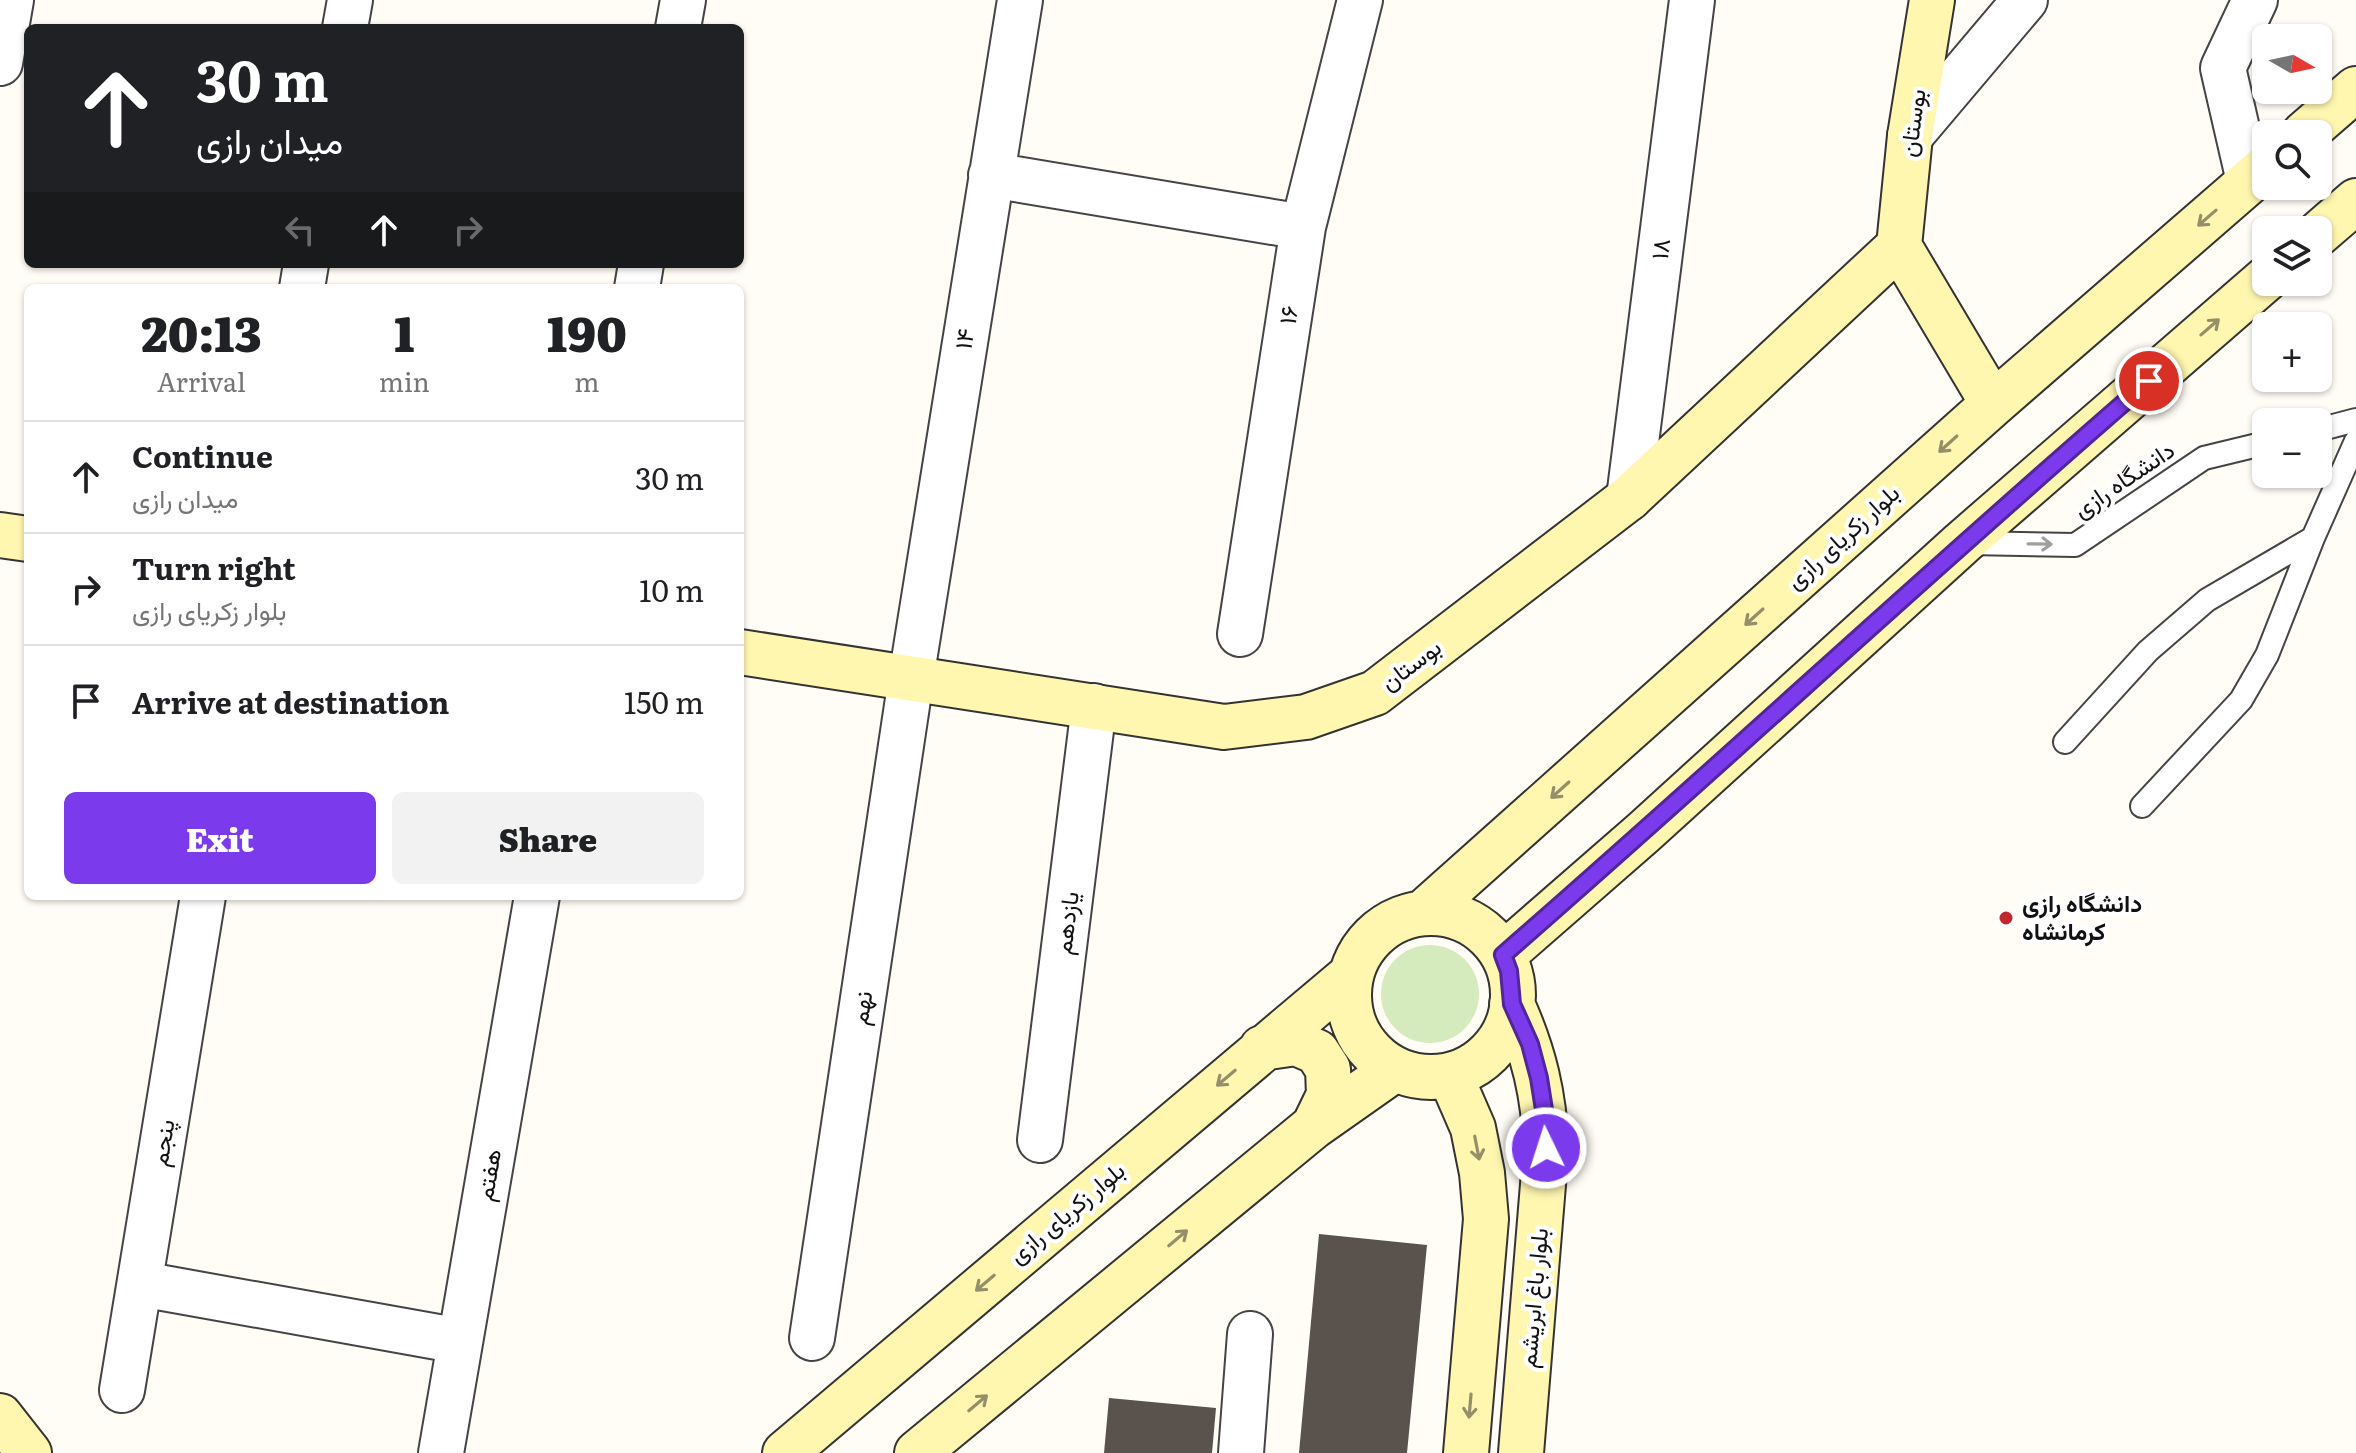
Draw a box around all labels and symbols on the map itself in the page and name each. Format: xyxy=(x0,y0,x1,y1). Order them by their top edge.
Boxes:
north arrow xyxy=(2252,24,2332,104)
street label: بوستان xyxy=(1888,86,1933,159)
one-way arrow xyxy=(2197,208,2218,226)
street label: ۱۸ xyxy=(1640,236,1677,261)
street label: ۱۶ xyxy=(1268,303,1305,327)
one-way arrow xyxy=(2200,319,2220,337)
street label: ۱۴ xyxy=(944,326,981,352)
pin xyxy=(2115,347,2183,415)
street label: دانشگاه رازی xyxy=(2065,431,2180,525)
one-way arrow xyxy=(1938,434,1958,452)
street label: بلوار زکریای رازی xyxy=(1777,474,1906,596)
one-way arrow xyxy=(2026,536,2053,552)
one-way arrow xyxy=(1744,607,1764,625)
street label: بوستان xyxy=(1372,628,1447,698)
one-way arrow xyxy=(1550,781,1570,799)
place label: دانشگاه رازی کرمانشاه xyxy=(2022,884,2142,947)
street label: یازدهم xyxy=(1043,889,1087,956)
marker: دانشگاه رازی کرمانشاه xyxy=(1997,909,2015,927)
street label: نهم xyxy=(840,988,880,1027)
one-way arrow xyxy=(1216,1069,1237,1087)
position arrow xyxy=(1504,1106,1588,1190)
street label: پنجم xyxy=(140,1117,182,1169)
one-way arrow xyxy=(1470,1135,1485,1160)
street label: هفتم xyxy=(465,1146,509,1204)
street label: بلوار زکریای رازی xyxy=(1000,1152,1131,1270)
street label: بلوار باغ ابریشم xyxy=(1508,1226,1556,1370)
one-way arrow xyxy=(1167,1229,1188,1247)
one-way arrow xyxy=(975,1274,996,1292)
one-way arrow xyxy=(1462,1392,1477,1419)
one-way arrow xyxy=(967,1394,987,1412)

